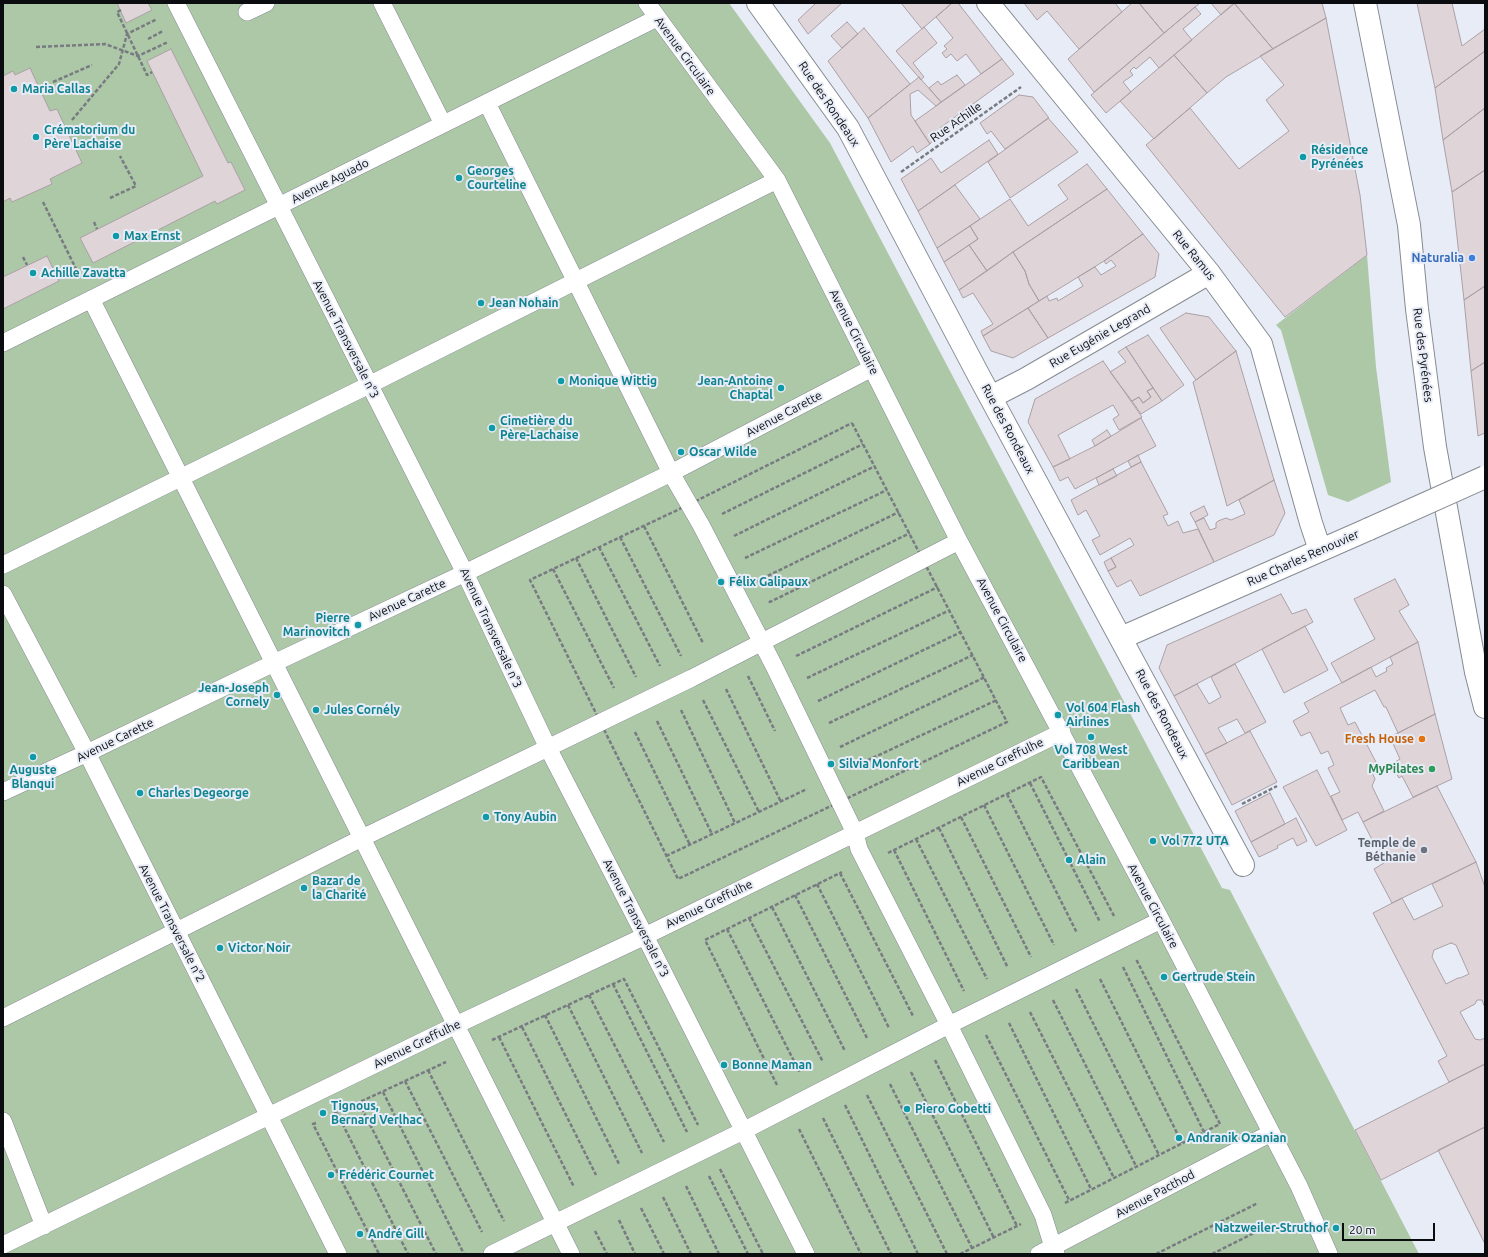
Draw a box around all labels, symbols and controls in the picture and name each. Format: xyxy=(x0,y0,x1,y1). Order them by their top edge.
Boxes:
street label: Avenue Circulaire xyxy=(652,14,718,98)
street label: Rue des Rondeaux xyxy=(795,59,863,149)
place label: Maria Callas xyxy=(22,82,91,96)
marker: Maria Callas xyxy=(9,84,19,94)
street label: Rue Achille xyxy=(927,99,985,145)
place label: Crématorium du Père Lachaise xyxy=(44,123,135,151)
marker: Crématorium du Père Lachaise xyxy=(31,132,41,142)
place label: Résidence Pyrénées xyxy=(1311,143,1368,171)
marker: Résidence Pyrénées xyxy=(1298,152,1308,162)
street label: Avenue Aguado xyxy=(289,155,371,207)
place label: Georges Courteline xyxy=(467,164,527,192)
marker: Georges Courteline xyxy=(454,173,464,183)
street label: Rue Ramus xyxy=(1170,227,1218,283)
place label: Max Ernst xyxy=(124,229,180,243)
marker: Max Ernst xyxy=(111,231,121,241)
place label: Naturalia xyxy=(1411,251,1464,265)
marker: Naturalia xyxy=(1467,253,1477,263)
place label: Achille Zavatta xyxy=(41,266,126,280)
marker: Achille Zavatta xyxy=(28,268,38,278)
street label: Avenue Transversale n°3 xyxy=(310,278,382,400)
street label: Avenue Circulaire xyxy=(826,287,882,377)
place label: Jean Nohain xyxy=(489,296,559,310)
marker: Jean Nohain xyxy=(476,298,486,308)
street label: Rue Eugénie Legrand xyxy=(1047,301,1153,371)
street label: Rue des Pyrénées xyxy=(1410,307,1436,403)
place label: Monique Wittig xyxy=(569,374,657,388)
place label: Jean-Antoine Chaptal xyxy=(697,374,773,402)
marker: Monique Wittig xyxy=(556,376,566,386)
street label: Rue des Rondeaux xyxy=(978,382,1038,476)
marker: Jean-Antoine Chaptal xyxy=(776,383,786,393)
street label: Avenue Carette xyxy=(744,388,824,440)
place label: Cimetière du Père-Lachaise xyxy=(500,414,579,442)
marker: Cimetière du Père-Lachaise xyxy=(487,423,497,433)
place label: Oscar Wilde xyxy=(689,445,757,459)
marker: Oscar Wilde xyxy=(676,447,686,457)
street label: Rue Charles Renouvier xyxy=(1245,527,1361,589)
street label: Avenue Transversale n°3 xyxy=(457,566,525,690)
place label: Félix Galipaux xyxy=(729,575,808,589)
street label: Avenue Circulaire xyxy=(974,575,1030,665)
street label: Avenue Carette xyxy=(366,576,448,624)
marker: Félix Galipaux xyxy=(716,577,726,587)
place label: Pierre Marinovitch xyxy=(283,611,350,639)
marker: Pierre Marinovitch xyxy=(353,620,363,630)
street label: Rue des Rondeaux xyxy=(1132,667,1192,761)
place label: Jean-Joseph Cornely xyxy=(198,681,269,709)
marker: Jean-Joseph Cornely xyxy=(272,690,282,700)
place label: Vol 604 Flash Airlines xyxy=(1066,701,1140,729)
place label: Jules Cornély xyxy=(324,703,400,717)
marker: Jules Cornély xyxy=(311,705,321,715)
marker: Vol 604 Flash Airlines xyxy=(1053,710,1063,720)
street label: Avenue Carette xyxy=(74,715,156,765)
marker: Vol 708 West Caribbean xyxy=(1086,732,1096,742)
place label: Fresh House xyxy=(1345,732,1414,746)
marker: Fresh House xyxy=(1417,734,1427,744)
street label: Avenue Greffulhe xyxy=(954,735,1046,789)
place label: Vol 708 West Caribbean xyxy=(1054,743,1128,771)
marker: Auguste Blanqui xyxy=(28,752,38,762)
place label: Silvia Monfort xyxy=(839,757,919,771)
marker: Silvia Monfort xyxy=(826,759,836,769)
place label: MyPilates xyxy=(1368,762,1424,776)
place label: Auguste Blanqui xyxy=(9,763,57,791)
marker: MyPilates xyxy=(1427,764,1437,774)
place label: Charles Degeorge xyxy=(148,786,249,800)
marker: Charles Degeorge xyxy=(135,788,145,798)
place label: Tony Aubin xyxy=(494,810,557,824)
marker: Tony Aubin xyxy=(481,812,491,822)
place label: Vol 772 UTA xyxy=(1161,834,1229,848)
marker: Vol 772 UTA xyxy=(1148,836,1158,846)
place label: Temple de Béthanie xyxy=(1358,836,1416,864)
marker: Temple de Béthanie xyxy=(1419,845,1429,855)
place label: Alain xyxy=(1077,853,1106,867)
marker: Alain xyxy=(1064,855,1074,865)
street label: Avenue Transversale n°3 xyxy=(600,857,672,979)
street label: Avenue Circulaire xyxy=(1125,861,1181,951)
street label: Avenue Transversale n°2 xyxy=(136,862,208,984)
place label: Bazar de la Charité xyxy=(312,874,367,902)
street label: Avenue Greffulhe xyxy=(663,877,755,931)
marker: Bazar de la Charité xyxy=(299,883,309,893)
place label: Victor Noir xyxy=(228,941,290,955)
marker: Victor Noir xyxy=(215,943,225,953)
place label: Gertrude Stein xyxy=(1172,970,1255,984)
marker: Gertrude Stein xyxy=(1159,972,1169,982)
street label: Avenue Greffulhe xyxy=(371,1017,463,1071)
place label: Bonne Maman xyxy=(732,1058,812,1072)
marker: Bonne Maman xyxy=(719,1060,729,1070)
place label: Tignous, Bernard Verlhac xyxy=(331,1099,422,1127)
place label: Piero Gobetti xyxy=(915,1102,991,1116)
marker: Piero Gobetti xyxy=(902,1104,912,1114)
marker: Tignous, Bernard Verlhac xyxy=(318,1108,328,1118)
place label: Andranik Ozanian xyxy=(1187,1131,1287,1145)
marker: Andranik Ozanian xyxy=(1174,1133,1184,1143)
street label: Avenue Pacthod xyxy=(1113,1167,1197,1221)
place label: Frédéric Cournet xyxy=(339,1168,434,1182)
marker: Frédéric Cournet xyxy=(326,1170,336,1180)
scale bar xyxy=(1344,1215,1437,1241)
place label: Natzweiler-Struthof xyxy=(1214,1221,1328,1235)
marker: Natzweiler-Struthof xyxy=(1331,1223,1341,1233)
text: 20 m xyxy=(1349,1223,1376,1236)
place label: André Gill xyxy=(368,1227,424,1241)
marker: André Gill xyxy=(355,1229,365,1239)

